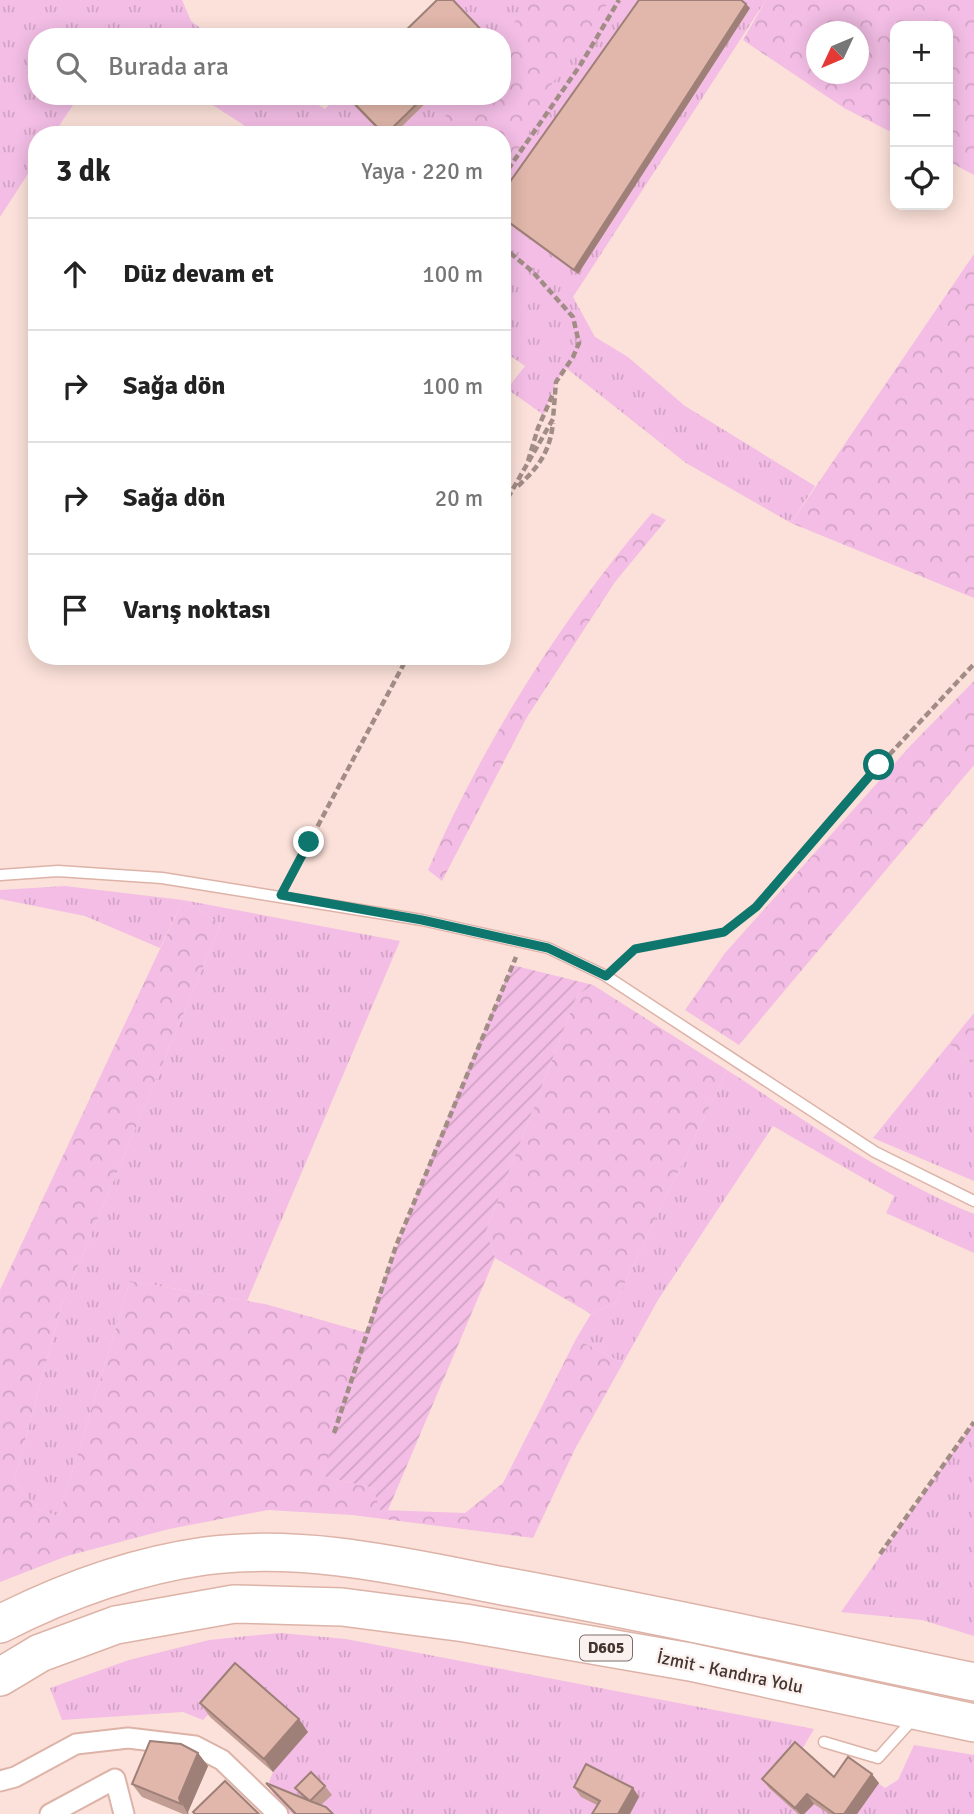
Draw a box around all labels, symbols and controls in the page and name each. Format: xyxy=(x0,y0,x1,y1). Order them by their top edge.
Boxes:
north arrow xyxy=(806,21,869,84)
map controls xyxy=(890,21,953,210)
button: + xyxy=(890,21,953,84)
search box xyxy=(28,28,511,105)
icon: search xyxy=(52,48,90,86)
text: Burada ara xyxy=(108,51,229,83)
button: − xyxy=(890,84,953,147)
button: locate xyxy=(890,147,953,210)
text: 3 dk xyxy=(56,153,111,190)
text: Yaya · 220 m xyxy=(361,157,483,186)
icon: ahead xyxy=(56,255,94,293)
text: Düz devam et xyxy=(123,258,274,290)
text: 100 m xyxy=(422,260,483,289)
icon: right xyxy=(56,367,94,405)
text: Sağa dön xyxy=(123,370,226,402)
text: 100 m xyxy=(422,372,483,401)
icon: right xyxy=(56,479,94,517)
text: Sağa dön xyxy=(123,482,226,514)
text: 20 m xyxy=(435,484,483,513)
icon: arrive xyxy=(56,591,94,629)
text: Varış noktası xyxy=(123,594,271,626)
route start xyxy=(863,749,894,780)
route end xyxy=(293,826,324,857)
road number: D605 xyxy=(580,1636,632,1660)
street label: İzmit - Kandıra Yolu xyxy=(655,1646,805,1698)

